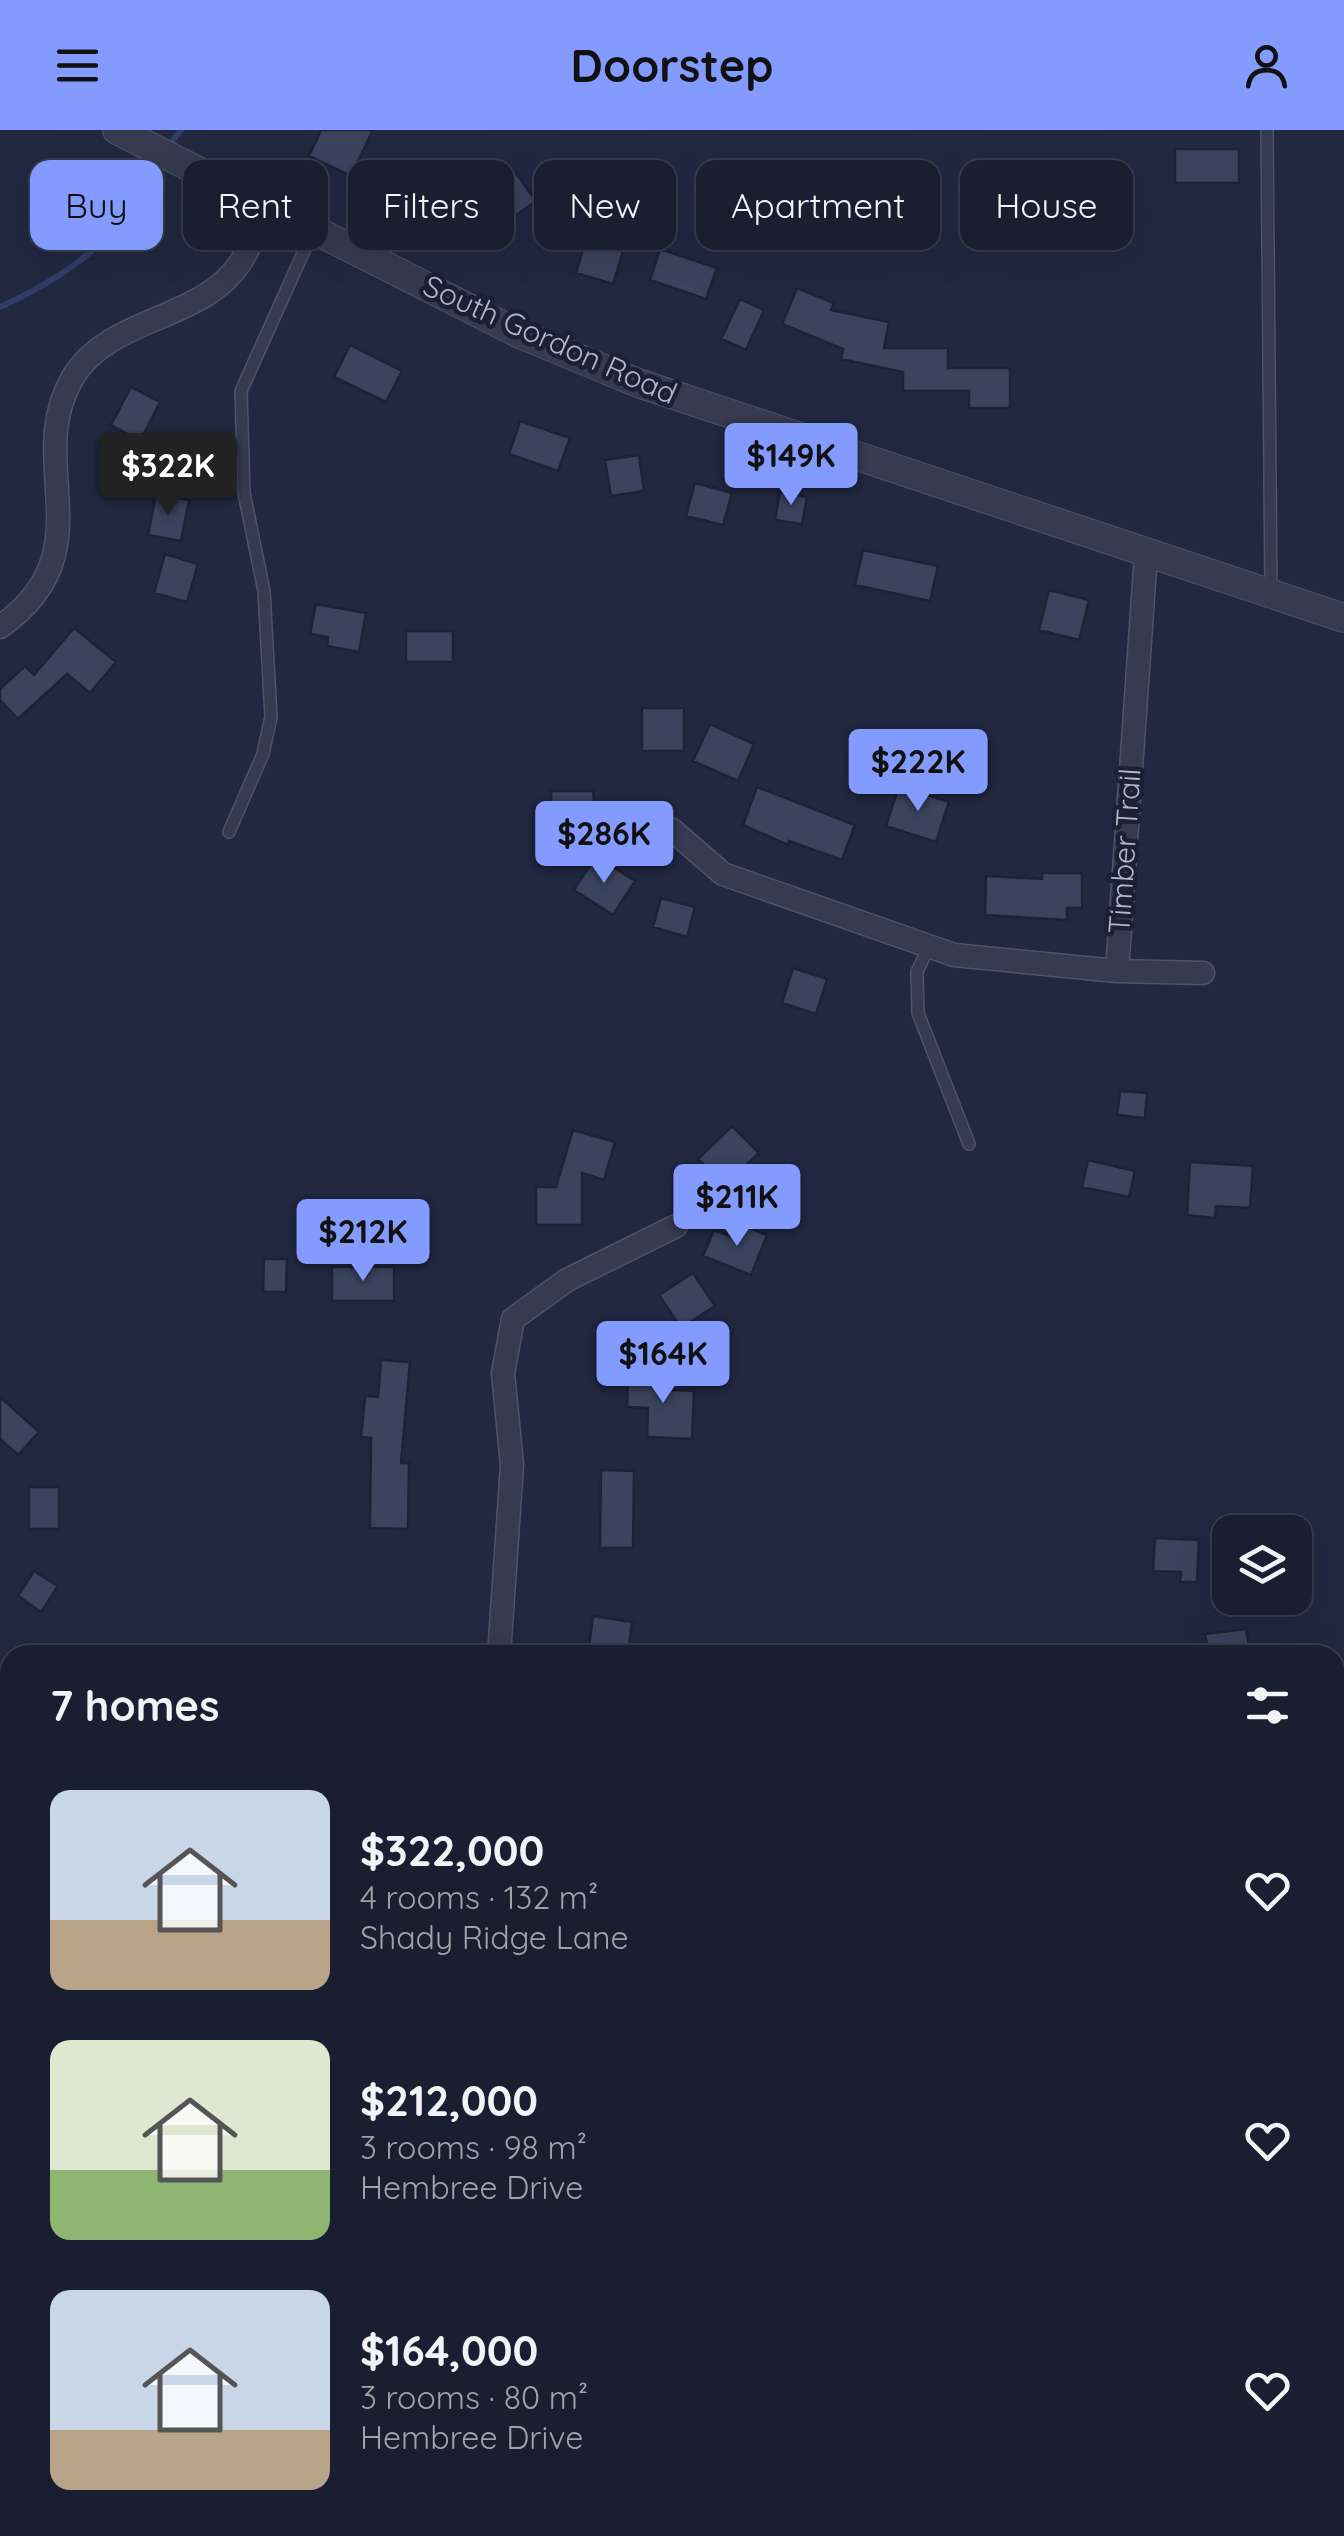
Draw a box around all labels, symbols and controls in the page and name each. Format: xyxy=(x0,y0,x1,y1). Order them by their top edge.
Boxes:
text: Doorstep xyxy=(571,37,773,93)
icon: menu xyxy=(50,38,105,93)
icon: person xyxy=(1239,38,1294,93)
chip: Buy xyxy=(30,160,163,250)
chip: Rent xyxy=(183,160,328,250)
chip: Filters xyxy=(348,160,514,250)
chip: New xyxy=(534,160,676,250)
chip: Apartment xyxy=(696,160,940,250)
chip: House xyxy=(960,160,1133,250)
street label: South Gordon Road xyxy=(418,266,683,412)
pin: $149K xyxy=(721,423,861,508)
pin: $322K xyxy=(98,433,238,518)
text: $149K xyxy=(747,435,835,475)
text: $322K xyxy=(121,445,215,485)
pin: $222K xyxy=(848,729,988,814)
text: $222K xyxy=(871,741,965,781)
street label: Timber Trail xyxy=(1099,767,1149,935)
pin: $286K xyxy=(534,801,674,886)
text: $286K xyxy=(557,813,651,853)
pin: $211K xyxy=(667,1164,807,1249)
text: $211K xyxy=(695,1176,779,1216)
pin: $212K xyxy=(293,1199,433,1284)
text: $212K xyxy=(319,1211,407,1251)
pin: $164K xyxy=(593,1321,733,1406)
text: $164K xyxy=(618,1333,708,1373)
map controls xyxy=(1212,1515,1312,1615)
button: layers xyxy=(1212,1515,1312,1615)
icon: filters xyxy=(1240,1678,1295,1733)
text: 7 homes xyxy=(50,1679,219,1732)
text: $322,000 xyxy=(360,1824,544,1877)
icon: home xyxy=(130,1830,250,1950)
icon: heart xyxy=(1240,1863,1295,1918)
text: 4 rooms · 132 m² xyxy=(360,1877,598,1917)
text: Shady Ridge Lane xyxy=(360,1917,629,1957)
text: $212,000 xyxy=(360,2074,538,2127)
icon: home xyxy=(130,2080,250,2200)
icon: heart xyxy=(1240,2113,1295,2168)
text: 3 rooms · 98 m² xyxy=(360,2127,587,2167)
text: Hembree Drive xyxy=(360,2167,583,2207)
text: $164,000 xyxy=(360,2324,538,2377)
icon: home xyxy=(130,2330,250,2450)
icon: heart xyxy=(1240,2363,1295,2418)
text: 3 rooms · 80 m² xyxy=(360,2377,588,2417)
text: Hembree Drive xyxy=(360,2417,583,2457)

